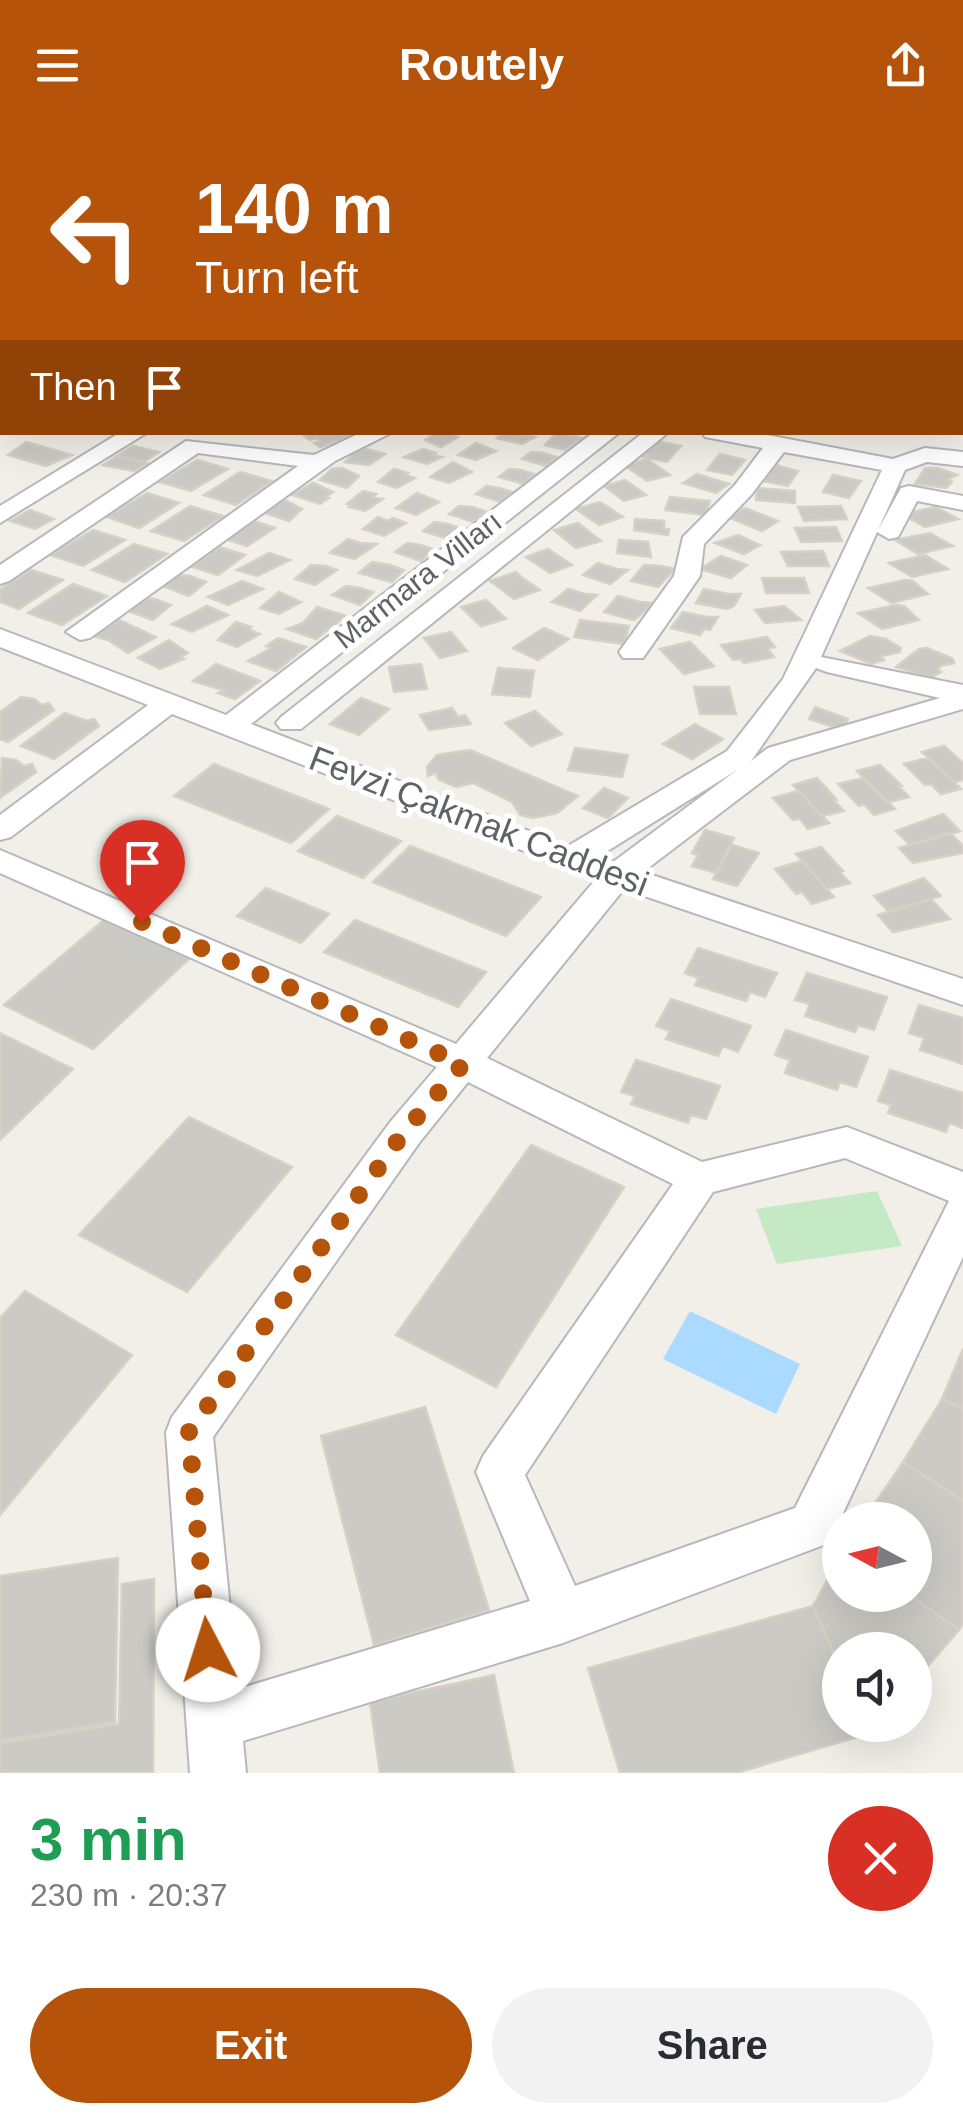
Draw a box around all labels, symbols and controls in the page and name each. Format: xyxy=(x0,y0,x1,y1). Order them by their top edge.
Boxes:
icon: menu xyxy=(30,38,85,93)
icon: share xyxy=(878,38,933,93)
text: Routely xyxy=(399,39,564,90)
icon: left xyxy=(30,170,160,300)
text: 140 m xyxy=(195,170,393,248)
text: Turn left xyxy=(195,252,358,303)
icon: arrive xyxy=(137,360,192,415)
text: Then xyxy=(30,366,117,408)
street label: Marmara Vilları xyxy=(328,504,508,655)
street label: Fevzi Çakmak Caddesi xyxy=(304,738,654,903)
pin xyxy=(100,820,185,923)
icon: arrive xyxy=(115,835,170,890)
north arrow xyxy=(822,1502,932,1612)
map controls xyxy=(822,1502,932,1742)
position arrow xyxy=(156,1598,260,1702)
button: sound xyxy=(822,1632,932,1742)
text: 3 min xyxy=(30,1806,187,1873)
button: close xyxy=(828,1806,933,1911)
text: 230 m · 20:37 xyxy=(30,1877,227,1913)
button: Exit xyxy=(30,1988,472,2103)
button: Share xyxy=(492,1988,933,2103)

